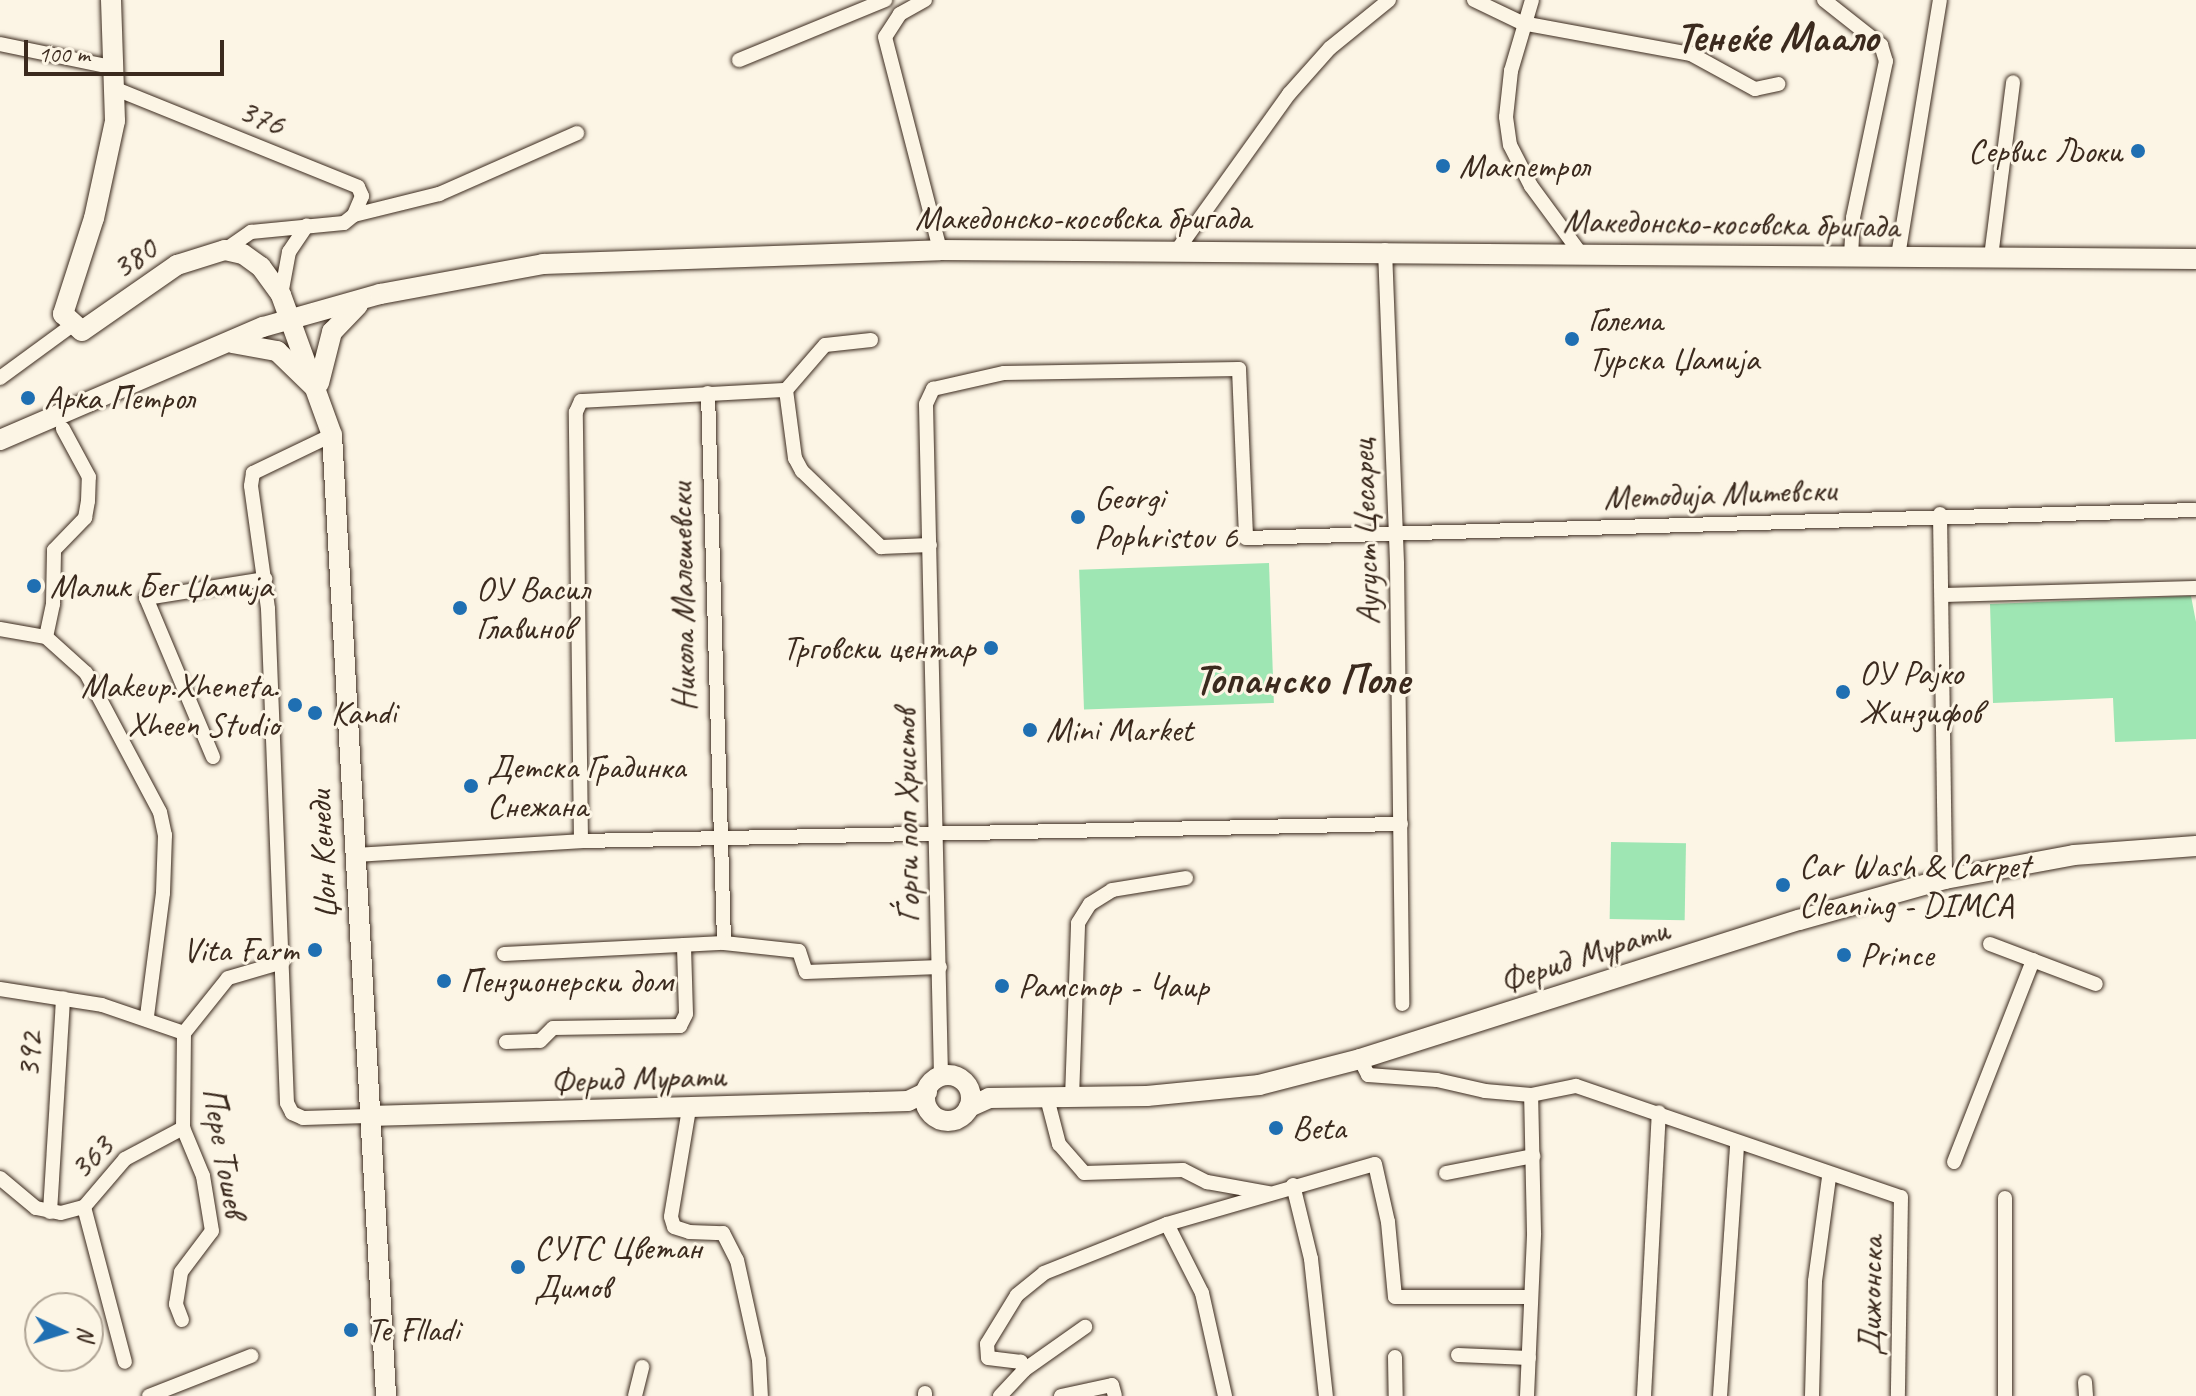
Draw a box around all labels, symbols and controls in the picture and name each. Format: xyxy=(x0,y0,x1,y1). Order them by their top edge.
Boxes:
district label: Тенеќе Маало xyxy=(1675,13,1879,63)
scale bar xyxy=(28,24,228,74)
text: 100 m xyxy=(38,39,90,69)
street label: 376 xyxy=(233,89,291,145)
place label: Сервис Љоки xyxy=(1968,131,2122,171)
marker: Сервис Љоки xyxy=(2129,142,2147,160)
place label: Макпетрол xyxy=(1459,146,1589,186)
marker: Макпетрол xyxy=(1434,157,1452,175)
street label: Македонско-косовска бригада xyxy=(914,198,1252,238)
street label: Македонско-косовска бригада xyxy=(1562,200,1900,246)
street label: 380 xyxy=(104,228,164,288)
place label: Голема Турска Џамија xyxy=(1588,299,1759,378)
marker: Голема Турска Џамија xyxy=(1563,330,1581,348)
place label: Арка Петрол xyxy=(44,378,193,418)
marker: Арка Петрол xyxy=(19,389,37,407)
street label: Аугуст Цесарец xyxy=(1341,439,1389,625)
street label: Методија Митевски xyxy=(1604,469,1836,517)
place label: Georgi Pophristov 6 xyxy=(1094,477,1237,556)
street label: Никола Малешевски xyxy=(660,483,704,711)
marker: Georgi Pophristov 6 xyxy=(1069,508,1087,526)
place label: Малик Бег Џамија xyxy=(50,566,272,606)
place label: ОУ Васил Главинов xyxy=(476,568,590,648)
marker: Малик Бег Џамија xyxy=(25,577,43,595)
marker: ОУ Васил Главинов xyxy=(451,599,469,617)
place label: Трговски центар xyxy=(785,628,975,668)
marker: Трговски центар xyxy=(982,639,1000,657)
place label: ОУ Рајко Жинзифов xyxy=(1859,652,1981,732)
district label: Топанско Поле xyxy=(1194,655,1410,705)
place label: Makeup.Xheneta. Xheen Studio xyxy=(81,665,279,744)
marker: ОУ Рајко Жинзифов xyxy=(1834,683,1852,701)
place label: Kandi xyxy=(331,693,396,733)
marker: Makeup.Xheneta. Xheen Studio xyxy=(286,696,304,714)
marker: Kandi xyxy=(306,704,324,722)
street label: Ѓорги поп Христов xyxy=(884,707,928,925)
place label: Mini Market xyxy=(1046,710,1193,750)
marker: Mini Market xyxy=(1021,721,1039,739)
place label: Детска Градинка Снежана xyxy=(487,746,689,826)
marker: Детска Градинка Снежана xyxy=(462,777,480,795)
street label: Џон Кенеди xyxy=(298,790,346,920)
place label: Car Wash & Carpet Cleaning - DIMCA xyxy=(1799,845,2031,924)
marker: Car Wash & Carpet Cleaning - DIMCA xyxy=(1774,876,1792,894)
street label: Ферид Мурати xyxy=(1495,909,1673,1001)
place label: Vita Farm xyxy=(181,930,299,970)
place label: Prince xyxy=(1860,935,1934,975)
marker: Vita Farm xyxy=(306,941,324,959)
marker: Prince xyxy=(1835,946,1853,964)
place label: Пензионерски дом xyxy=(460,961,673,1001)
place label: Рамстор - Чаир xyxy=(1018,966,1209,1006)
marker: Пензионерски дом xyxy=(435,972,453,990)
marker: Рамстор - Чаир xyxy=(993,977,1011,995)
street label: 392 xyxy=(7,1031,51,1079)
street label: Ферид Мурати xyxy=(550,1055,726,1101)
street label: Пере Тошев xyxy=(194,1086,256,1218)
place label: Beta xyxy=(1292,1108,1346,1148)
marker: Beta xyxy=(1267,1119,1285,1137)
street label: 363 xyxy=(60,1126,122,1188)
place label: СУГС Цветан Димов xyxy=(534,1227,702,1306)
street label: Дижонска xyxy=(1849,1236,1891,1356)
marker: СУГС Цветан Димов xyxy=(509,1258,527,1276)
north arrow xyxy=(24,1292,104,1372)
place label: Te Flladi xyxy=(367,1310,461,1350)
marker: Te Flladi xyxy=(342,1321,360,1339)
text: N xyxy=(72,1326,100,1341)

